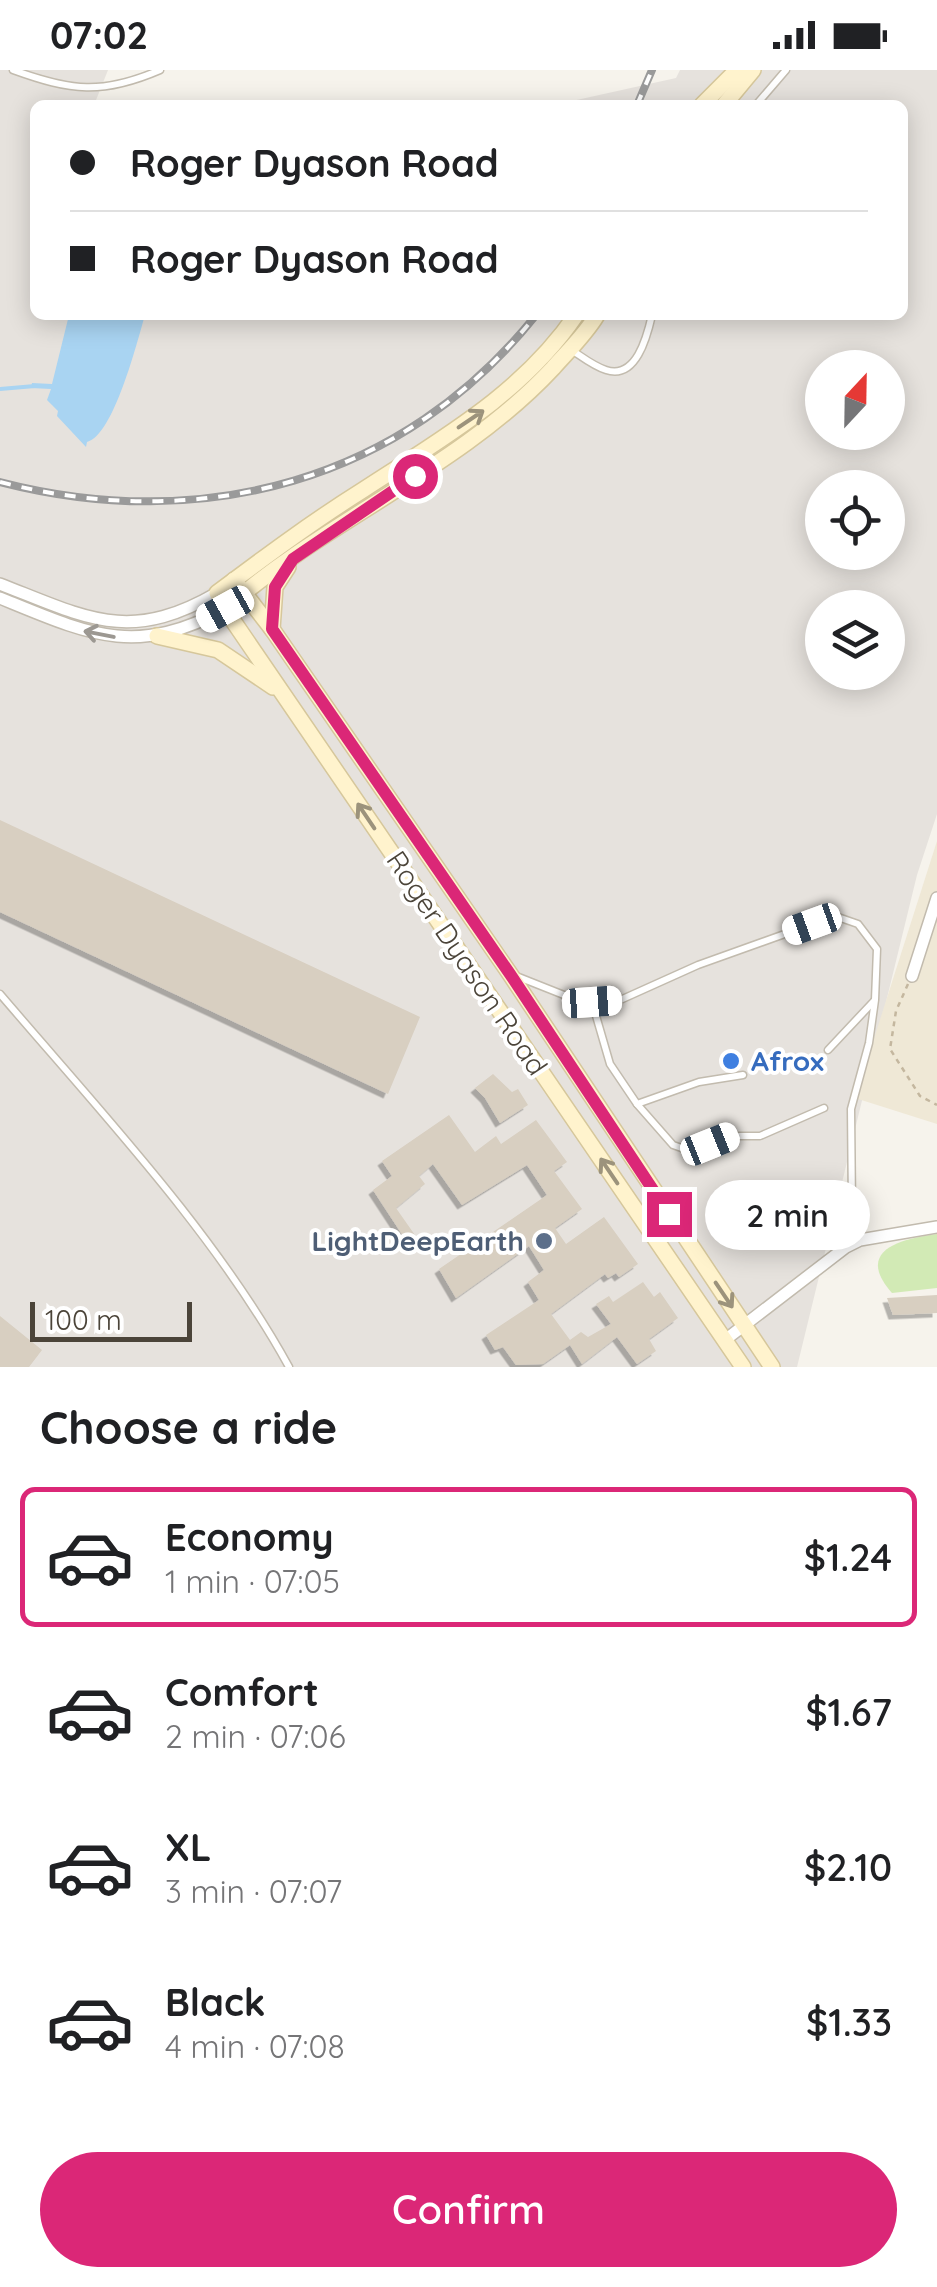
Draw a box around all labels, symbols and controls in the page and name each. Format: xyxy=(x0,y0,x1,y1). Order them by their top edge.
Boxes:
text: 07:02 xyxy=(50,11,148,59)
text: Roger Dyason Road xyxy=(130,139,499,187)
text: Roger Dyason Road xyxy=(130,235,499,283)
north arrow xyxy=(805,350,905,450)
map controls xyxy=(805,350,905,690)
one-way arrow xyxy=(456,409,485,430)
route start xyxy=(393,454,438,499)
button: locate xyxy=(805,470,905,570)
car xyxy=(191,581,259,637)
button: layers xyxy=(805,590,905,690)
one-way arrow xyxy=(84,623,116,642)
one-way arrow xyxy=(356,803,377,830)
street label: Roger Dyason Road xyxy=(379,844,555,1082)
car xyxy=(779,900,845,948)
car xyxy=(561,985,623,1019)
place label: Afrox xyxy=(751,1043,824,1078)
marker: Afrox xyxy=(720,1050,742,1072)
car xyxy=(677,1119,743,1169)
one-way arrow xyxy=(599,1158,620,1186)
callout: 2 min xyxy=(704,1179,869,1249)
route end xyxy=(647,1192,692,1237)
text: 2 min xyxy=(746,1195,829,1235)
place label: LightDeepEarth xyxy=(311,1223,524,1258)
marker: LightDeepEarth xyxy=(533,1230,555,1252)
one-way arrow xyxy=(713,1281,734,1309)
scale bar xyxy=(30,1297,192,1342)
text: 100 m xyxy=(45,1302,122,1337)
text: Choose a ride xyxy=(40,1399,337,1455)
icon: car xyxy=(45,1512,135,1602)
text: Economy xyxy=(165,1513,334,1561)
text: $1.24 xyxy=(804,1533,892,1581)
text: 1 min · 07:05 xyxy=(165,1561,340,1601)
icon: car xyxy=(45,1667,135,1757)
text: Comfort xyxy=(165,1668,319,1716)
text: $1.67 xyxy=(805,1688,892,1736)
text: 2 min · 07:06 xyxy=(165,1716,346,1756)
icon: car xyxy=(45,1822,135,1912)
text: XL xyxy=(165,1823,211,1871)
text: $2.10 xyxy=(804,1843,892,1891)
text: 3 min · 07:07 xyxy=(165,1871,342,1911)
icon: car xyxy=(45,1977,135,2067)
text: Black xyxy=(165,1978,265,2026)
text: $1.33 xyxy=(806,1998,892,2046)
text: 4 min · 07:08 xyxy=(165,2026,345,2066)
button: Confirm xyxy=(40,2152,897,2267)

